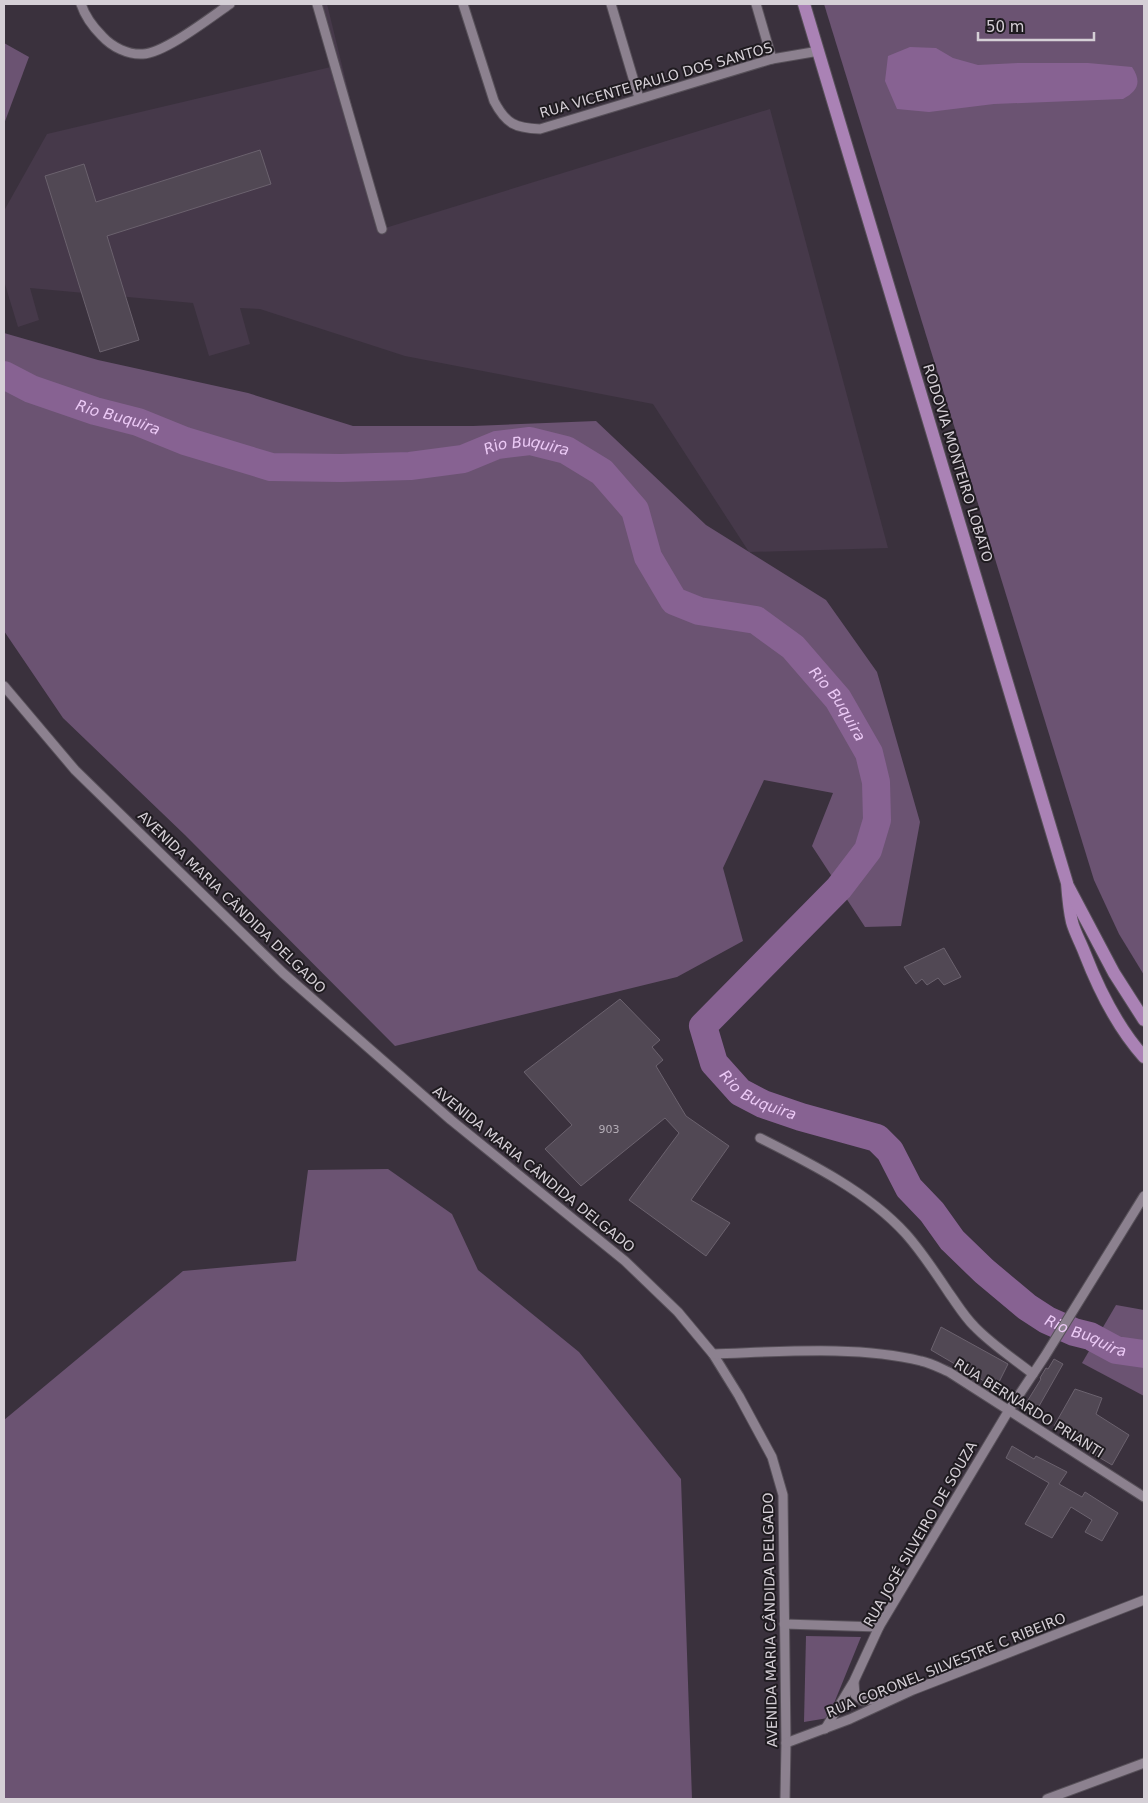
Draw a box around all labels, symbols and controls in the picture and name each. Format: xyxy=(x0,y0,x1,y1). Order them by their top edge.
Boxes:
scale bar xyxy=(978,10,1094,42)
text: 50 m xyxy=(986,18,1024,36)
street label: RUA VICENTE PAULO DOS SANTOS xyxy=(538,39,774,121)
street label: RODOVIA MONTEIRO LOBATO xyxy=(920,362,996,564)
water label: Rio Buquira xyxy=(74,396,163,439)
water label: Rio Buquira xyxy=(481,432,571,459)
water label: Rio Buquira xyxy=(805,663,869,744)
street label: AVENIDA MARIA CÂNDIDA DELGADO xyxy=(135,807,330,996)
water label: Rio Buquira xyxy=(716,1066,799,1124)
street label: AVENIDA MARIA CÂNDIDA DELGADO xyxy=(430,1082,639,1255)
house number: 903 xyxy=(599,1123,620,1136)
water label: Rio Buquira xyxy=(1042,1311,1127,1360)
street label: RUA BERNARDO PRIANTI xyxy=(951,1355,1107,1461)
street label: RUA JOSÉ SILVEIRO DE SOUZA xyxy=(860,1438,980,1630)
street label: AVENIDA MARIA CÂNDIDA DELGADO xyxy=(759,1492,780,1748)
street label: RUA CORONEL SILVESTRE C RIBEIRO xyxy=(824,1610,1068,1720)

